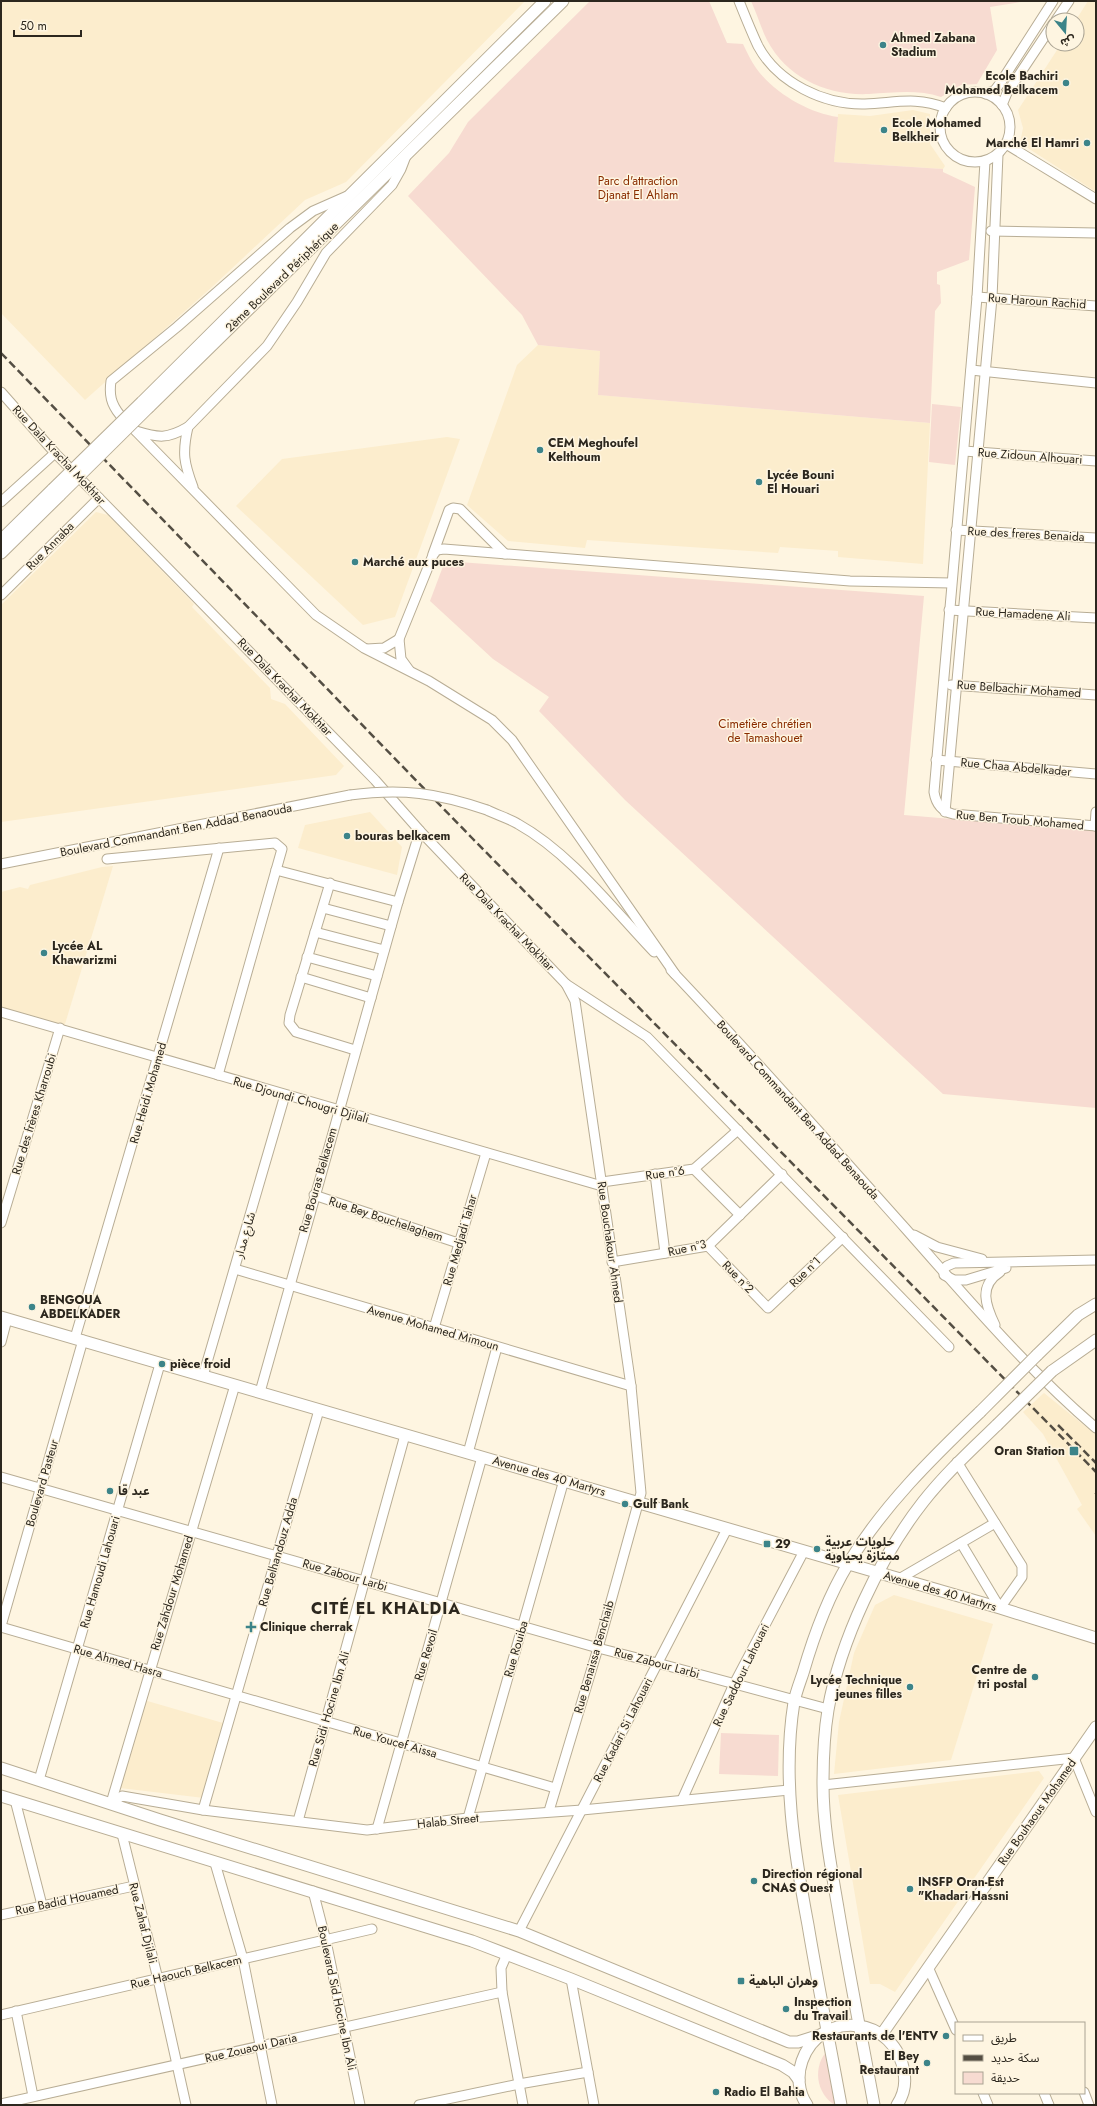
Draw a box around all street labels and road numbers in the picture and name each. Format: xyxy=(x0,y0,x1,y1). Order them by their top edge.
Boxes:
street label: 2ème Boulevard Périphérique xyxy=(221,218,343,336)
street label: Rue Haroun Rachid xyxy=(987,289,1087,313)
street label: Rue Dala Krachal Mokhtar xyxy=(8,401,111,509)
street label: Rue Zidoun Alhouari xyxy=(977,443,1083,469)
street label: Rue Annaba xyxy=(22,518,78,574)
street label: Rue des freres Benaida xyxy=(967,522,1085,546)
street label: Rue Hamadene Ali xyxy=(975,603,1071,625)
street label: Rue Dala Krachal Mokhtar xyxy=(233,634,337,741)
street label: Rue Belbachir Mohamed xyxy=(956,676,1082,702)
street label: Rue Chaa Abdelkader xyxy=(960,753,1073,781)
street label: Boulevard Commandant Ben Addad Benaouda xyxy=(59,799,294,861)
street label: Rue Ben Troub Mohamed xyxy=(955,805,1085,835)
street label: Rue Dala Krachal Mokhtar xyxy=(455,869,559,976)
street label: Boulevard Commandant Ben Addad Benaouda xyxy=(712,1016,884,1204)
street label: Rue Heidi Mohamed xyxy=(125,1040,171,1146)
street label: Rue des frères Kharroubi xyxy=(7,1051,61,1177)
street label: Rue Djoundi Chougri Djilali xyxy=(231,1072,371,1128)
street label: Rue Bouras Belkacem xyxy=(294,1125,342,1235)
street label: Rue n°6 xyxy=(644,1161,686,1185)
street label: Rue Bouchakour Ahmed xyxy=(593,1180,627,1304)
street label: Rue Medjadi Tahar xyxy=(438,1191,482,1288)
street label: Rue Bey Bouchelaghem xyxy=(326,1192,446,1246)
street label: شارع مدار xyxy=(230,1210,260,1261)
street label: Rue n°3 xyxy=(666,1235,708,1261)
street label: Rue n°1 xyxy=(785,1252,825,1292)
street label: Rue n°2 xyxy=(718,1257,758,1297)
street label: Avenue Mohamed Mimoun xyxy=(365,1301,501,1355)
street label: Boulevard Pasteur xyxy=(21,1436,63,1529)
street label: Avenue des 40 Martyrs xyxy=(490,1451,608,1501)
street label: Rue Belhandouz Adda xyxy=(254,1495,302,1609)
street label: Rue Hamoudi Lahouari xyxy=(75,1514,125,1630)
street label: Rue Zahdour Mohamed xyxy=(146,1533,198,1653)
street label: Rue Zabour Larbi xyxy=(300,1554,390,1596)
street label: Avenue des 40 Martyrs xyxy=(881,1566,999,1616)
street label: Rue Benaissa Benchaib xyxy=(569,1598,619,1716)
street label: Rue Rouiba xyxy=(499,1618,533,1679)
street label: Rue Saddour Lahouari xyxy=(708,1620,774,1730)
street label: Rue Revoil xyxy=(410,1627,442,1683)
street label: Rue Ahmed Hasra xyxy=(71,1640,165,1682)
street label: Rue Zabour Larbi xyxy=(612,1643,702,1683)
street label: Rue Sidi Hocine Ibn Ali xyxy=(304,1649,354,1769)
street label: Rue Kadari Si Lahouari xyxy=(589,1674,657,1786)
street label: Rue Youcef Aissa xyxy=(351,1721,439,1763)
street label: Rue Bouhaous Mohamed xyxy=(993,1755,1081,1869)
street label: Halab Street xyxy=(416,1809,480,1833)
street label: Rue Badid Houamed xyxy=(14,1880,120,1920)
street label: Rue Zahaf Djilali xyxy=(124,1881,162,1965)
street label: Boulevard Sid Hocine Ibn Ali xyxy=(313,1924,361,2072)
street label: Rue Haouch Belkacem xyxy=(129,1950,243,1994)
street label: Rue Zouaoui Daria xyxy=(203,2029,299,2067)

